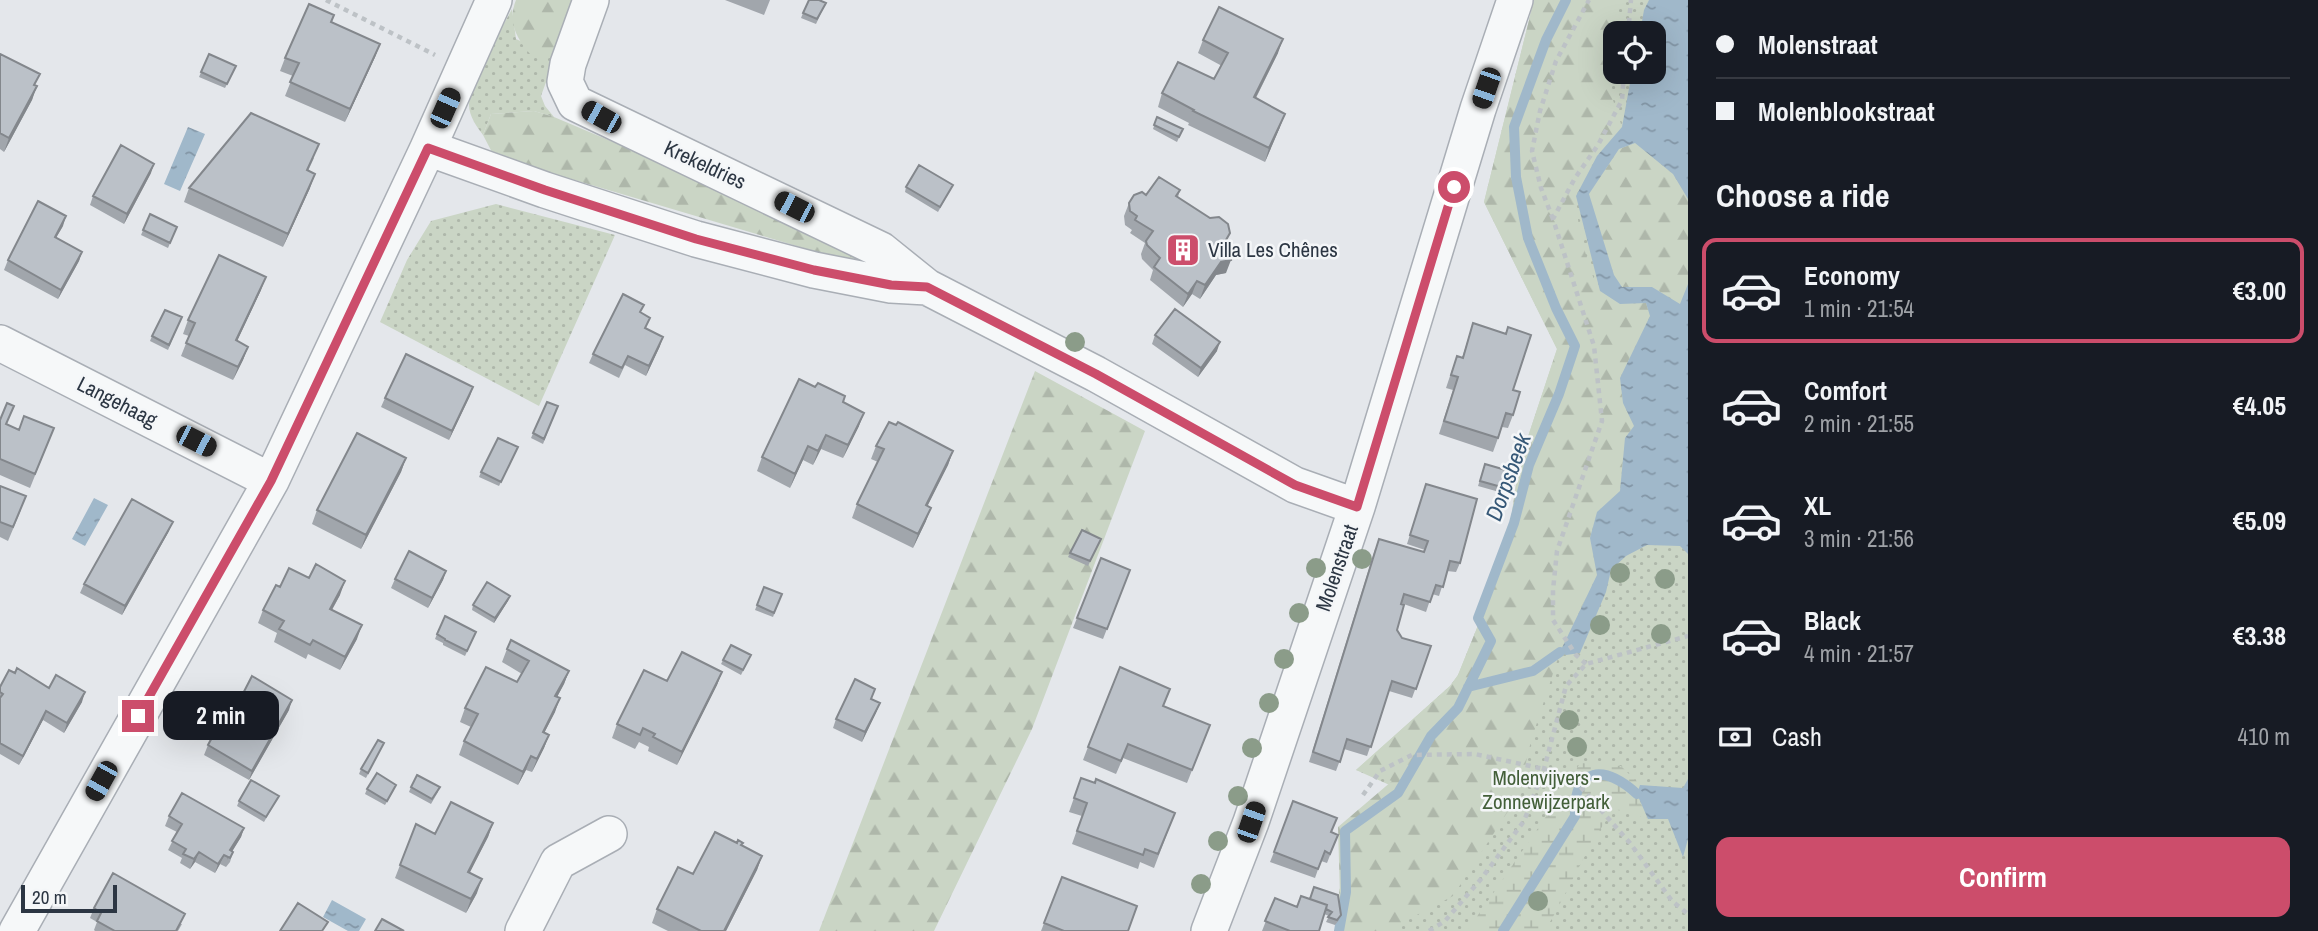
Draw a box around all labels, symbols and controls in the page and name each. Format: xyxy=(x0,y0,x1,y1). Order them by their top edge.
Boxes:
map controls xyxy=(1603,21,1666,84)
button: locate xyxy=(1603,21,1666,84)
text: Molenstraat xyxy=(1758,27,1878,62)
car xyxy=(1470,65,1503,111)
car xyxy=(427,85,464,131)
text: Molenblookstraat xyxy=(1758,94,1935,129)
car xyxy=(578,98,625,136)
street label: Krekeldries xyxy=(660,133,751,196)
route start xyxy=(1438,171,1470,203)
text: Choose a ride xyxy=(1716,174,1890,217)
car xyxy=(771,188,818,226)
building icon: Villa Les Chênes xyxy=(1164,231,1202,269)
place label: Villa Les Chênes xyxy=(1208,235,1338,264)
text: Economy xyxy=(1804,258,1900,293)
icon: car xyxy=(1720,259,1783,322)
text: €3.00 xyxy=(2233,273,2286,308)
text: 1 min · 21:54 xyxy=(1804,293,1914,324)
street label: Langehaag xyxy=(72,369,163,434)
text: Comfort xyxy=(1804,373,1887,408)
icon: car xyxy=(1720,374,1783,437)
text: €4.05 xyxy=(2233,388,2286,423)
text: 2 min · 21:55 xyxy=(1804,408,1914,439)
car xyxy=(173,422,220,460)
water label: Dorpsbeek xyxy=(1477,427,1538,525)
text: XL xyxy=(1804,488,1831,523)
icon: car xyxy=(1720,489,1783,552)
text: €5.09 xyxy=(2233,503,2286,538)
street label: Molenstraat xyxy=(1308,520,1365,615)
text: 3 min · 21:56 xyxy=(1804,523,1914,554)
text: Black xyxy=(1804,603,1861,638)
icon: car xyxy=(1720,604,1783,667)
text: €3.38 xyxy=(2233,618,2286,653)
text: 4 min · 21:57 xyxy=(1804,638,1914,669)
callout: 2 min xyxy=(162,692,278,740)
route end xyxy=(122,700,154,732)
text: 2 min xyxy=(196,700,246,731)
icon: cash xyxy=(1716,718,1754,756)
text: Cash xyxy=(1772,719,1822,754)
text: 410 m xyxy=(2238,721,2290,752)
car xyxy=(82,758,121,804)
park label: Molenvijvers - Zonnewijzerpark xyxy=(1482,763,1610,816)
car xyxy=(1235,799,1268,845)
button: Confirm xyxy=(1716,837,2290,917)
scale bar xyxy=(21,882,117,914)
text: 20 m xyxy=(32,884,67,910)

